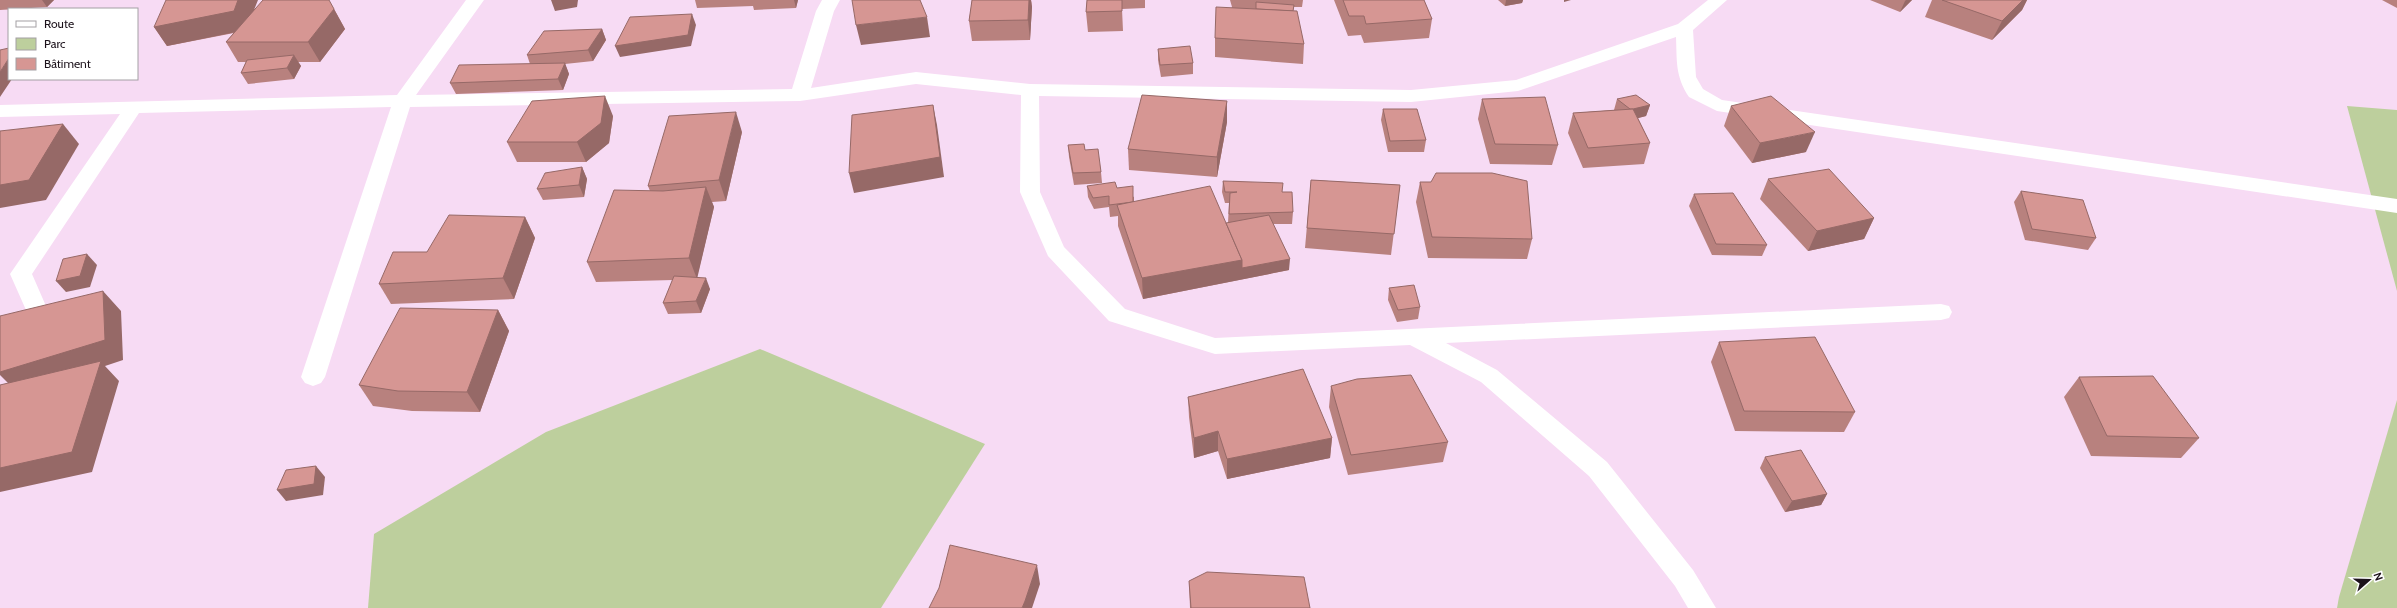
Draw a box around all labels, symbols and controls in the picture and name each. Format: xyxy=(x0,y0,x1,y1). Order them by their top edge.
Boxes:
legend xyxy=(8,8,138,80)
text: Route xyxy=(44,16,74,31)
text: Parc xyxy=(44,36,66,51)
text: Bâtiment xyxy=(44,56,91,71)
north arrow xyxy=(2349,560,2389,600)
text: N xyxy=(2370,571,2386,583)

